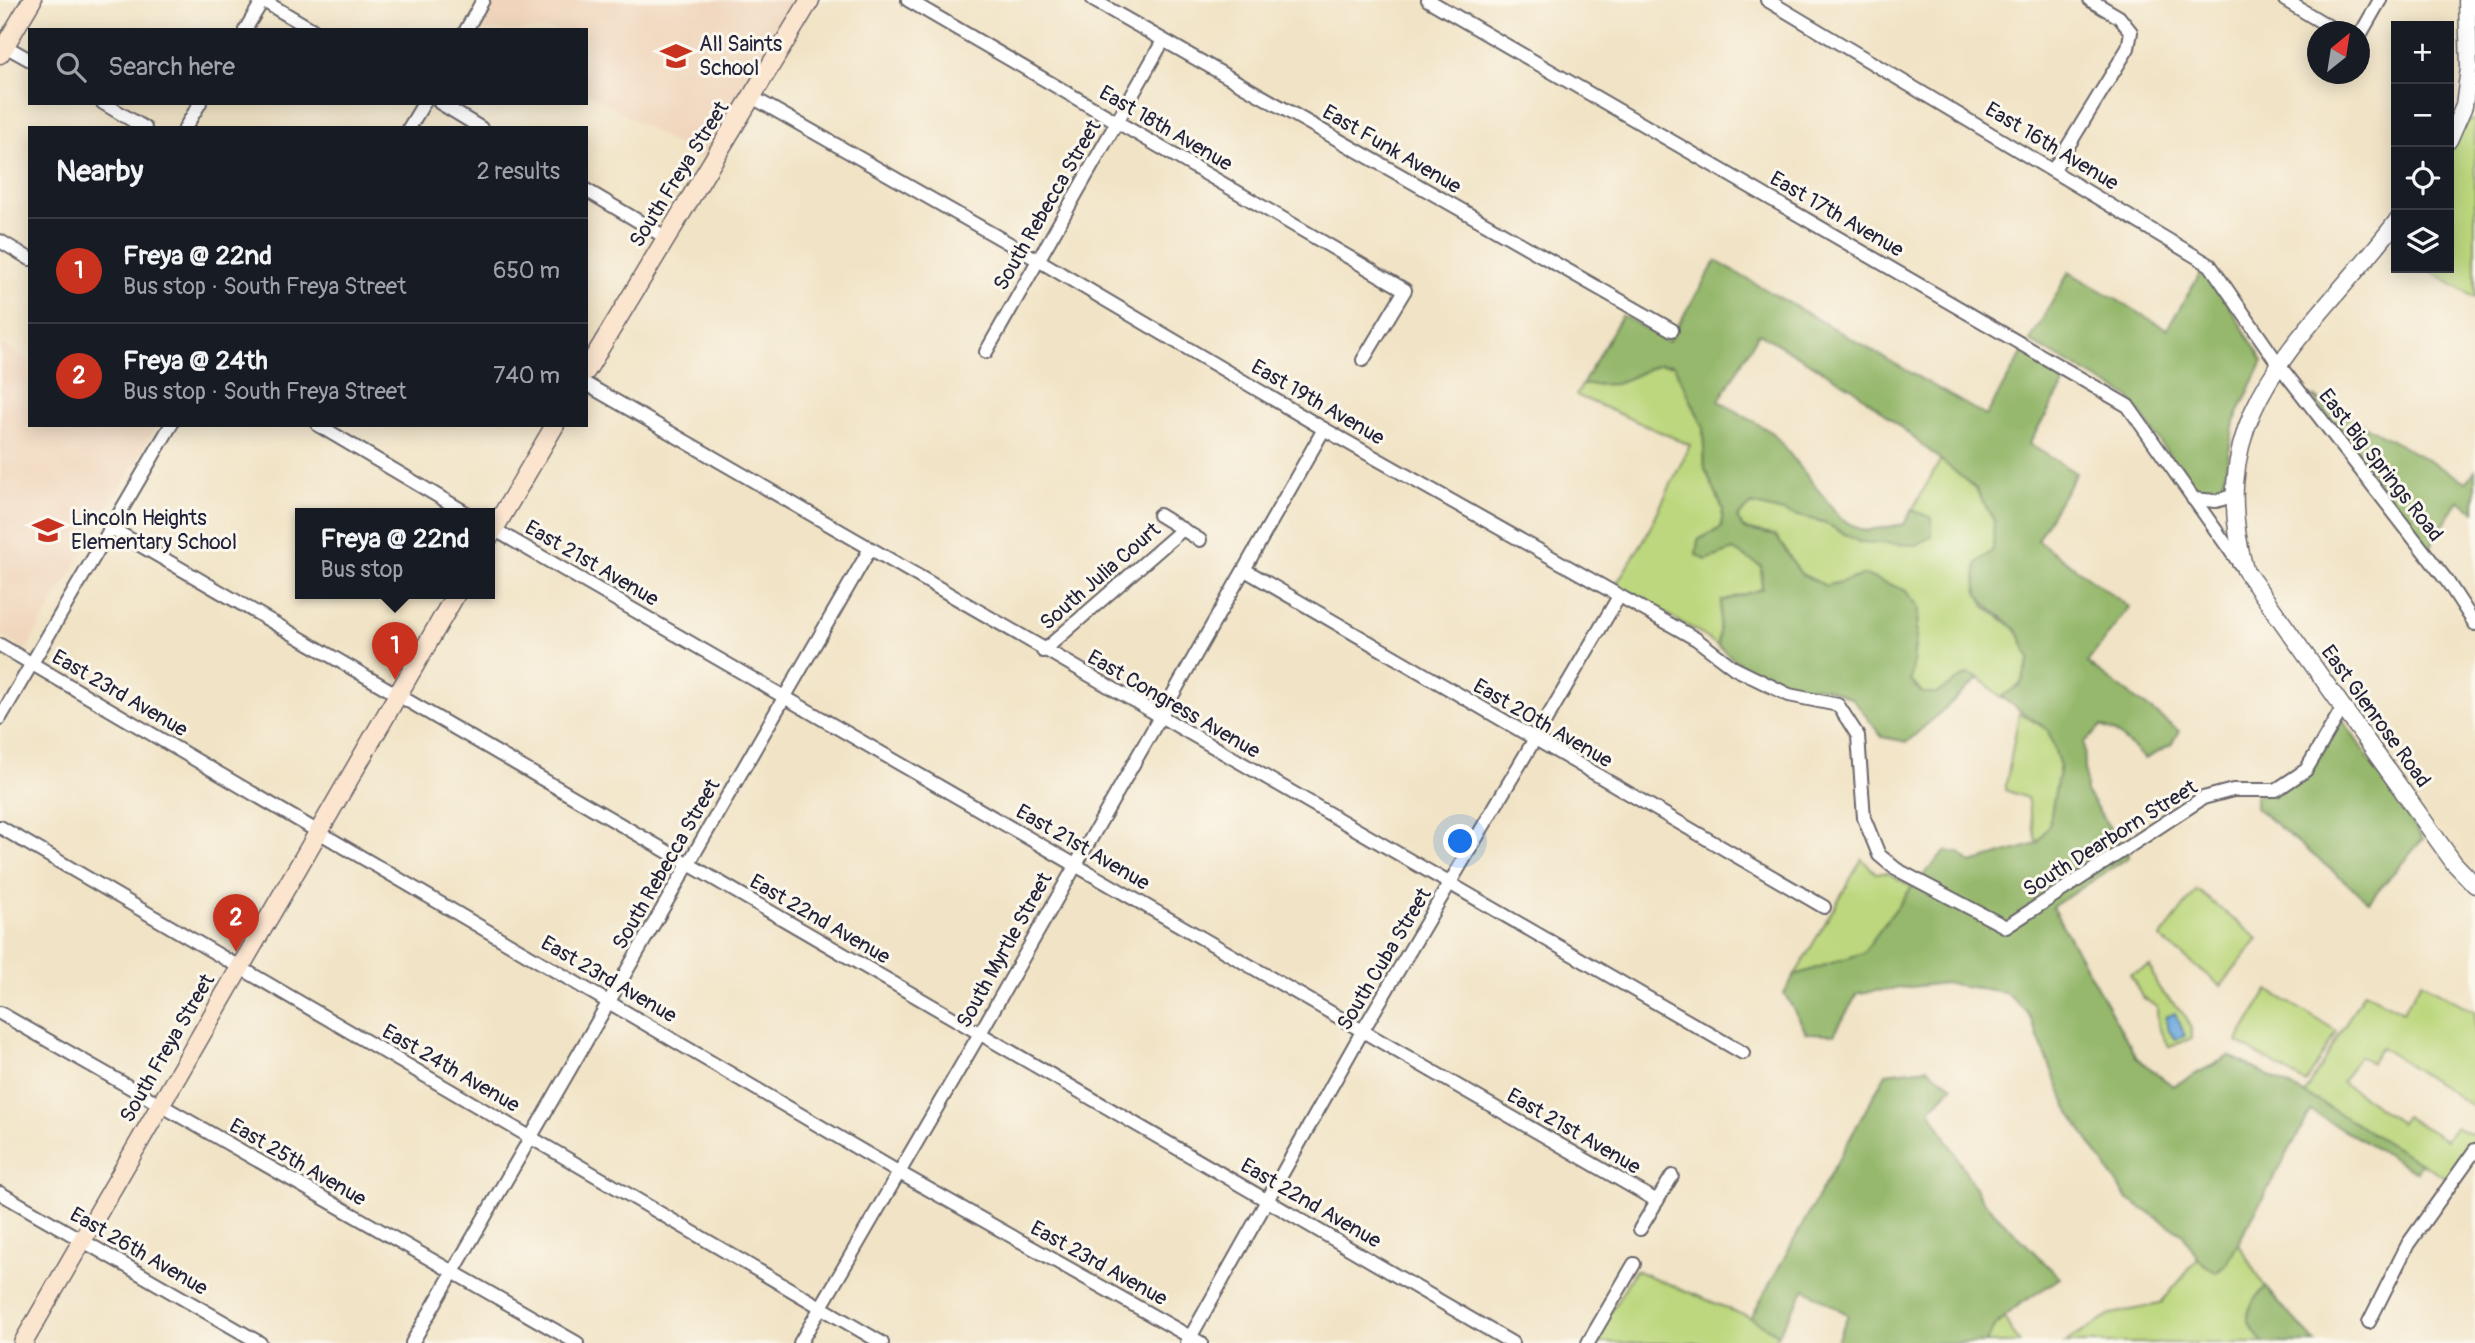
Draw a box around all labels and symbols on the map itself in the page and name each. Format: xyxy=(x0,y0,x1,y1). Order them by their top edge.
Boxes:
north arrow xyxy=(2307,21,2370,84)
place label: All Saints School xyxy=(699,31,783,82)
school or university icon: All Saints School xyxy=(659,39,693,73)
street label: East 18th Avenue xyxy=(1094,79,1238,178)
street label: South Freya Street xyxy=(624,96,735,252)
street label: East 16th Avenue xyxy=(1980,96,2124,197)
street label: East Funk Avenue xyxy=(1317,99,1467,200)
street label: South Rebecca Street xyxy=(988,115,1108,295)
street label: East 17th Avenue xyxy=(1765,165,1909,264)
street label: East 19th Avenue xyxy=(1246,353,1390,452)
street label: East Big Springs Road xyxy=(2312,383,2449,547)
place label: Lincoln Heights Elementary School xyxy=(71,505,237,556)
school or university icon: Lincoln Heights Elementary School xyxy=(31,513,65,547)
street label: East 21st Avenue xyxy=(520,514,664,613)
street label: South Julia Court xyxy=(1034,516,1167,636)
pin: 1 xyxy=(372,622,418,680)
street label: East Glenrose Road xyxy=(2315,640,2436,793)
street label: East 23rd Avenue xyxy=(47,644,193,744)
street label: East Congress Avenue xyxy=(1083,644,1265,765)
street label: East 20th Avenue xyxy=(1468,673,1618,775)
street label: South Rebecca Street xyxy=(607,774,727,954)
street label: South Dearborn Street xyxy=(2018,774,2203,903)
street label: East 21st Avenue xyxy=(1011,798,1155,897)
your location xyxy=(1443,824,1477,858)
street label: South Myrtle Street xyxy=(950,867,1059,1033)
street label: East 22nd Avenue xyxy=(745,868,895,971)
street label: South Cuba Street xyxy=(1331,882,1438,1036)
pin: 2 xyxy=(213,894,259,952)
street label: East 23rd Avenue xyxy=(536,930,682,1030)
street label: South Freya Street xyxy=(114,969,221,1127)
street label: East 24th Avenue xyxy=(377,1018,525,1119)
street label: East 21st Avenue xyxy=(1502,1082,1646,1181)
street label: East 25th Avenue xyxy=(224,1112,372,1213)
street label: East 22nd Avenue xyxy=(1236,1152,1386,1255)
street label: East 26th Avenue xyxy=(65,1201,213,1302)
street label: East 23rd Avenue xyxy=(1026,1215,1173,1312)

